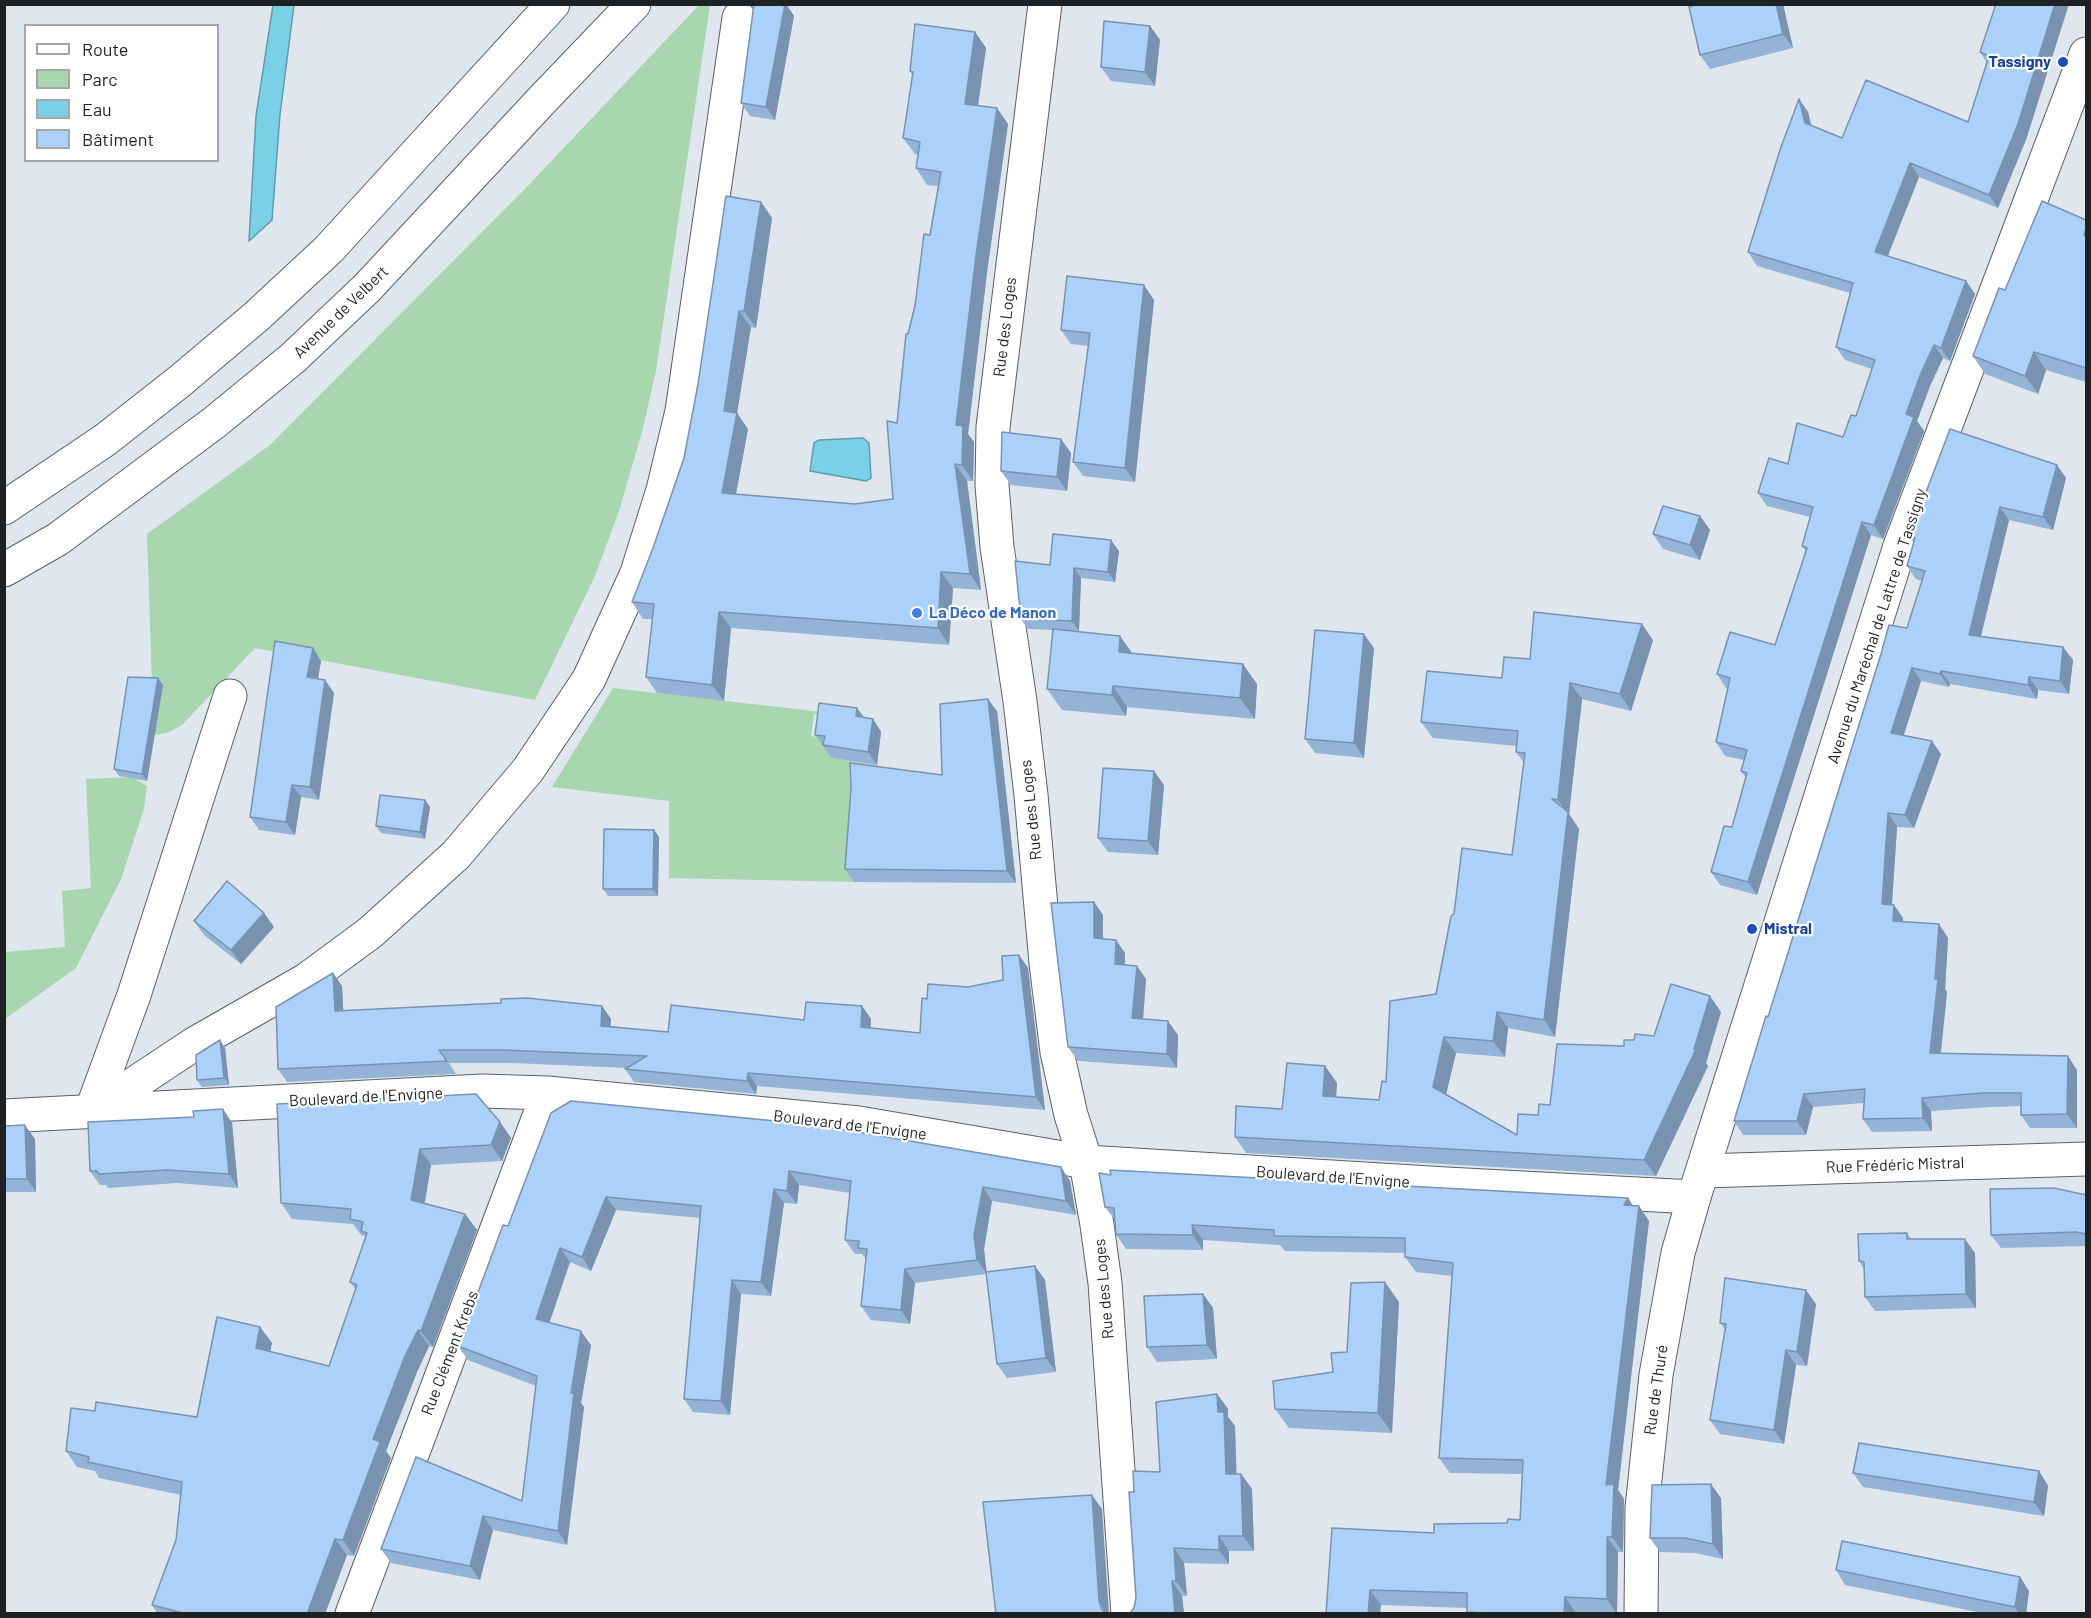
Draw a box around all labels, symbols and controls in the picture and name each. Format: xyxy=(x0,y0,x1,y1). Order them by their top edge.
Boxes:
legend xyxy=(24,24,219,162)
text: Route xyxy=(82,38,128,60)
place label: Tassigny xyxy=(1988,52,2051,72)
marker: Tassigny xyxy=(2056,55,2070,69)
text: Parc xyxy=(82,68,118,90)
text: Eau xyxy=(82,98,112,120)
text: Bâtiment xyxy=(82,128,154,150)
street label: Avenue de Velbert xyxy=(290,262,392,362)
street label: Rue des Loges xyxy=(989,276,1021,378)
street label: Avenue du Maréchal de Lattre de Tassigny xyxy=(1823,486,1931,766)
place label: La Déco de Manon xyxy=(929,603,1056,623)
marker: La Déco de Manon xyxy=(910,606,924,620)
street label: Rue des Loges xyxy=(1016,759,1046,861)
place label: Mistral xyxy=(1764,919,1812,939)
marker: Mistral xyxy=(1745,922,1759,936)
street label: Boulevard de l'Envigne xyxy=(288,1083,444,1111)
street label: Boulevard de l'Envigne xyxy=(772,1106,928,1144)
street label: Rue Frédéric Mistral xyxy=(1825,1153,1965,1177)
street label: Boulevard de l'Envigne xyxy=(1255,1162,1411,1192)
street label: Rue des Loges xyxy=(1090,1238,1118,1340)
street label: Rue Clément Krebs xyxy=(417,1288,483,1418)
street label: Rue de Thuré xyxy=(1640,1344,1672,1436)

